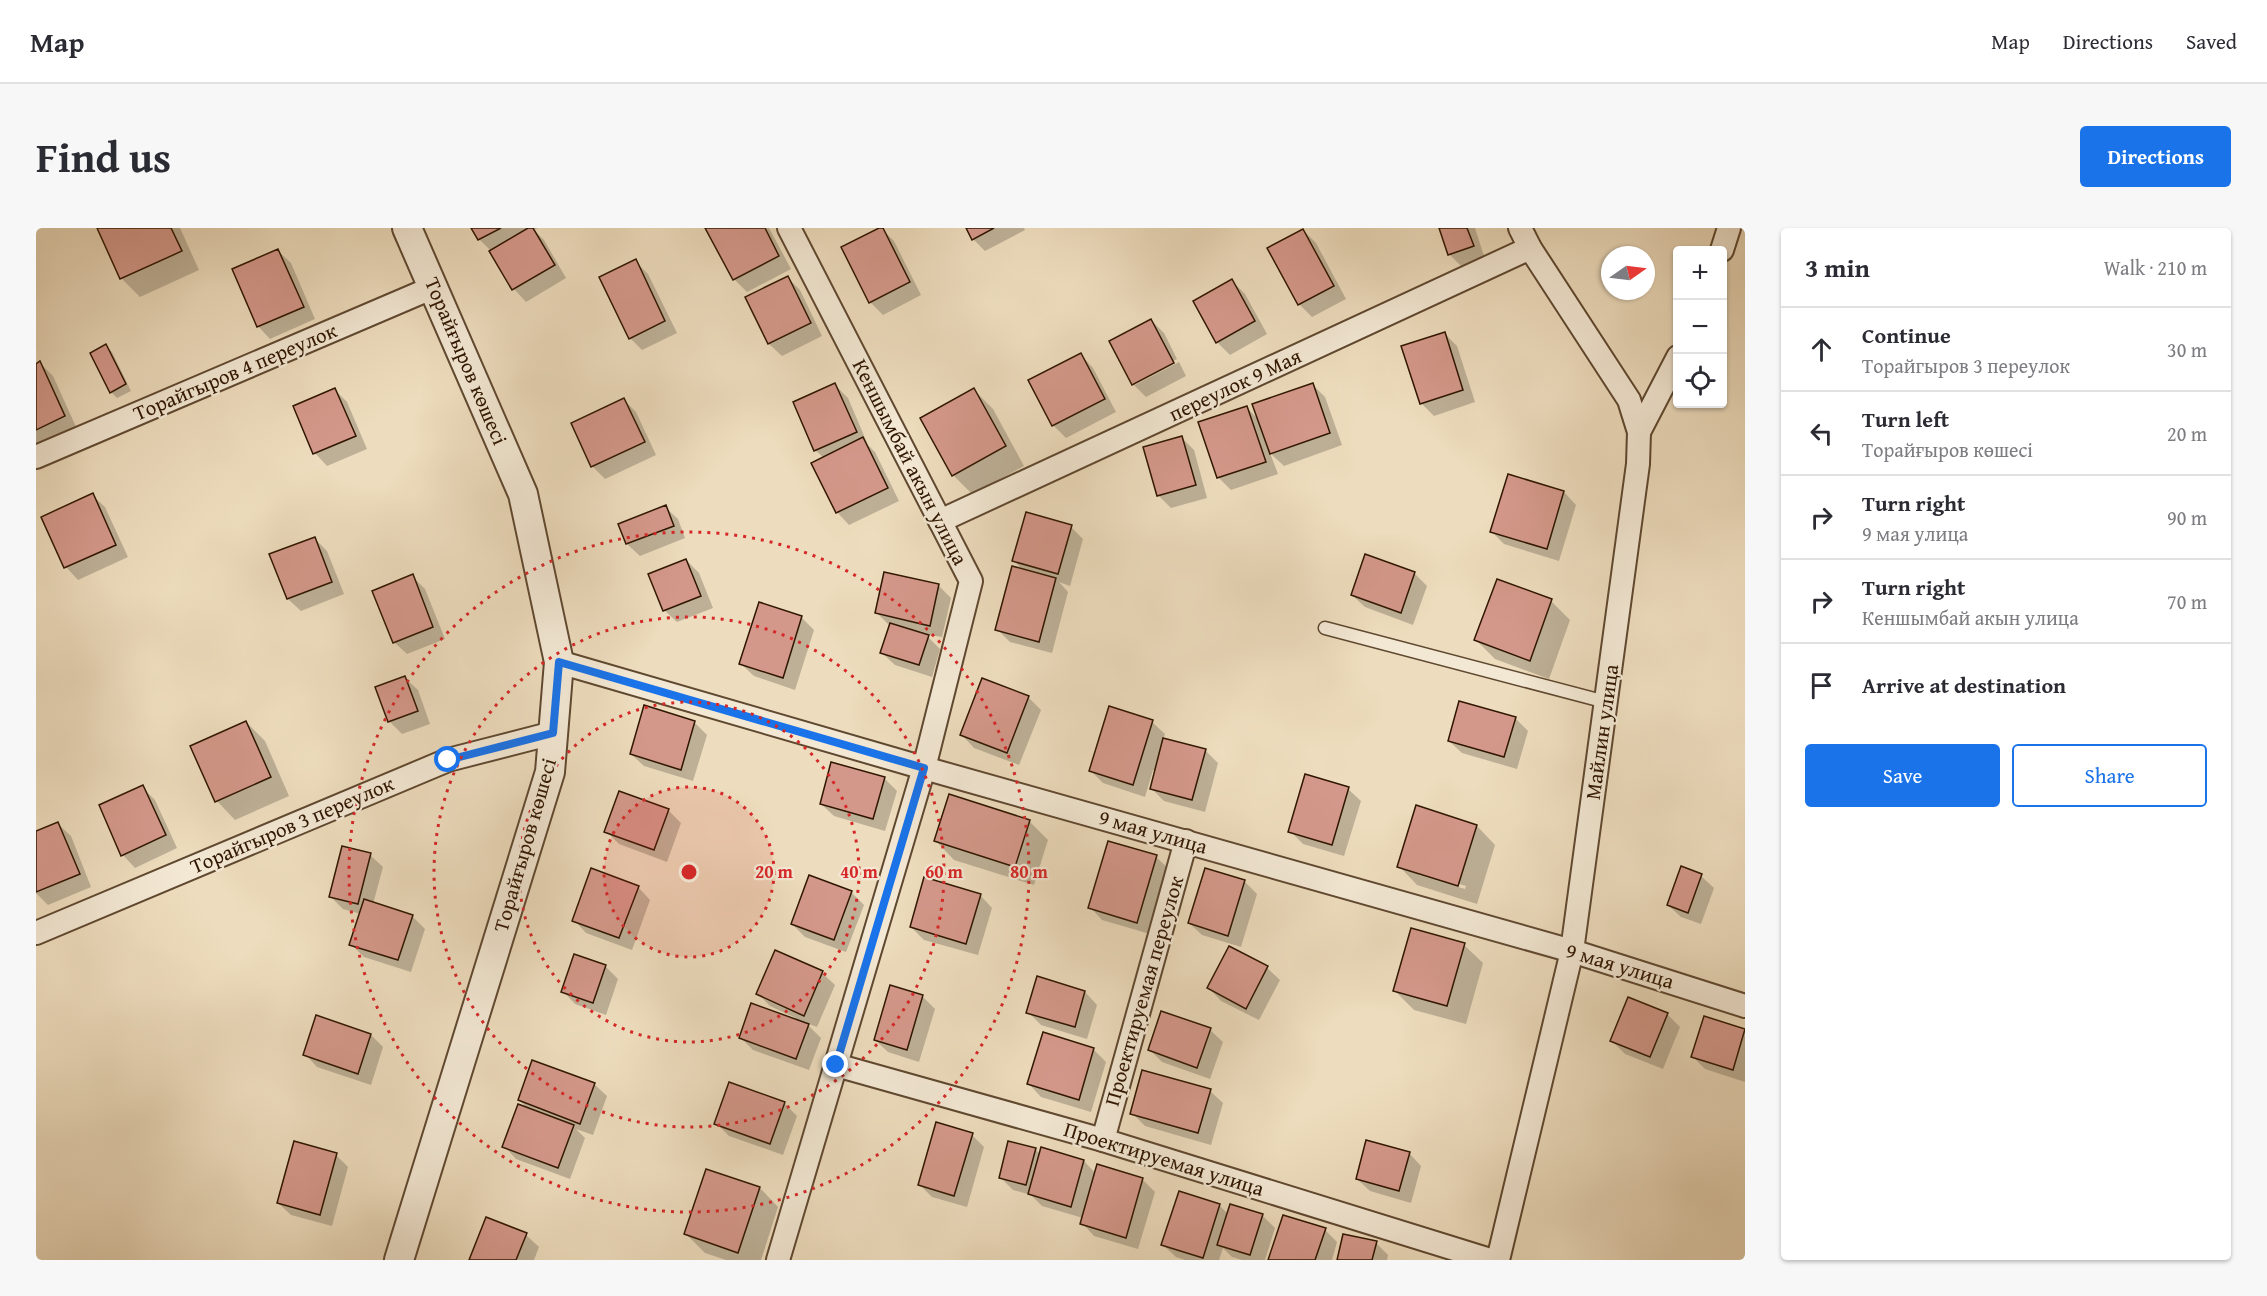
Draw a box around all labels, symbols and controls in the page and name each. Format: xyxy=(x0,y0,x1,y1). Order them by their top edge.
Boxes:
text: Map xyxy=(30,21,84,62)
text: Map xyxy=(1991,26,2030,57)
text: Directions xyxy=(2063,26,2153,57)
text: Saved xyxy=(2186,26,2237,57)
text: Find us xyxy=(36,126,171,187)
button: Directions xyxy=(2080,126,2231,187)
north arrow xyxy=(1601,246,1655,300)
map controls xyxy=(1673,246,1727,408)
button: + xyxy=(1673,246,1727,300)
text: 3 min xyxy=(1805,248,1870,287)
text: Walk · 210 m xyxy=(2104,253,2207,282)
street label: Торайғыров көшесі xyxy=(417,272,516,450)
button: − xyxy=(1673,300,1727,354)
street label: Торайгыров 4 переулок xyxy=(128,315,341,428)
text: Continue xyxy=(1862,319,1951,351)
icon: ahead xyxy=(1805,333,1838,366)
text: 30 m xyxy=(2167,335,2207,364)
street label: переулок 9 Мая xyxy=(1163,340,1307,429)
text: Торайгыров 3 переулок xyxy=(1862,351,2070,380)
street label: Кеншымбай акын улица xyxy=(845,353,976,570)
button: locate xyxy=(1673,354,1727,408)
text: Turn left xyxy=(1862,403,1949,435)
icon: left xyxy=(1805,417,1838,450)
text: 20 m xyxy=(2167,419,2207,448)
text: Торайғыров көшесі xyxy=(1862,435,2033,464)
text: Turn right xyxy=(1862,487,1965,519)
icon: right xyxy=(1805,501,1838,534)
text: 90 m xyxy=(2167,503,2207,532)
text: 9 мая улица xyxy=(1862,519,1968,548)
text: Turn right xyxy=(1862,571,1965,603)
icon: right xyxy=(1805,585,1838,618)
text: 70 m xyxy=(2167,587,2207,616)
text: Кеншымбай акын улица xyxy=(1862,603,2079,632)
street label: Майлин улица xyxy=(1577,662,1626,802)
icon: arrive xyxy=(1805,669,1838,702)
text: Arrive at destination xyxy=(1862,669,2066,701)
button: Save xyxy=(1805,744,2000,807)
button: Share xyxy=(2012,744,2207,807)
route start xyxy=(434,746,460,772)
street label: Торайғыров көшесі xyxy=(485,754,564,935)
street label: Торайгыров 3 переулок xyxy=(185,768,398,881)
street label: 9 мая улица xyxy=(1095,801,1211,862)
text: 20 m xyxy=(755,858,794,885)
text: 40 m xyxy=(840,858,879,885)
text: 60 m xyxy=(925,858,964,885)
text: 80 m xyxy=(1010,858,1049,885)
centre of rings xyxy=(679,862,699,882)
street label: Проектируемая переулок xyxy=(1096,872,1191,1110)
street label: 9 мая улица xyxy=(1562,934,1678,997)
route end xyxy=(822,1051,848,1077)
street label: Проектируемая улица xyxy=(1060,1113,1268,1204)

